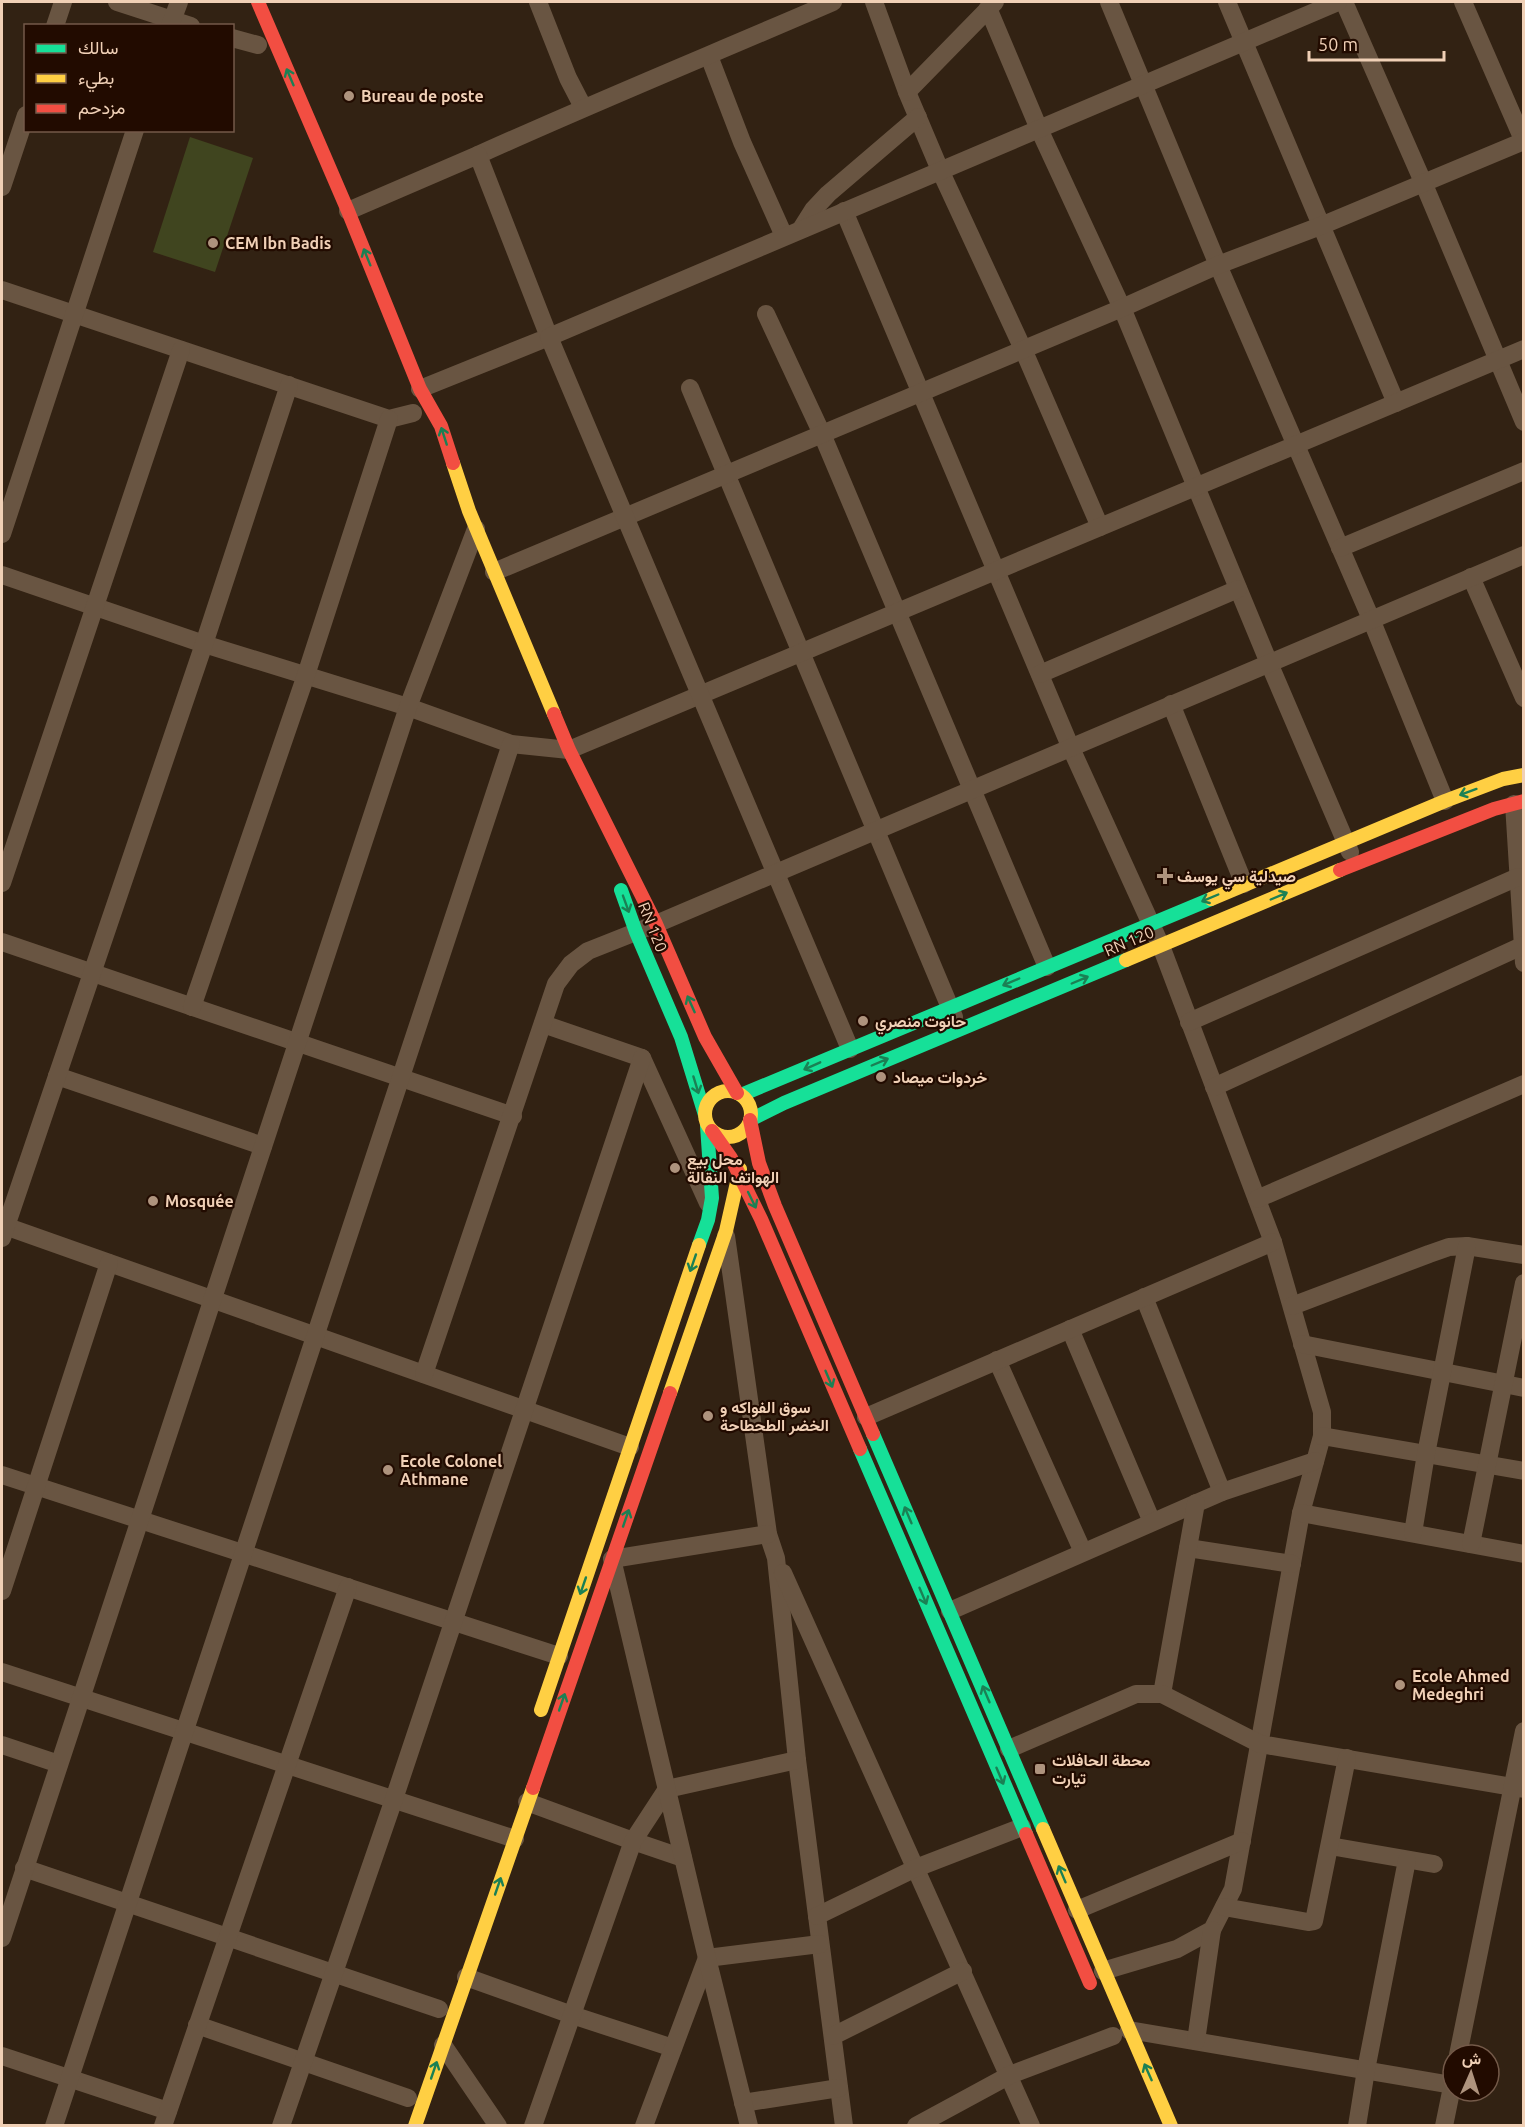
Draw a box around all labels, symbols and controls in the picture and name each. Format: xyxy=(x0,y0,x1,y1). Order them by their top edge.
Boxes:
legend xyxy=(24,24,234,132)
scale bar xyxy=(1309,24,1444,62)
text: 50 m xyxy=(1318,34,1358,54)
text: سالك xyxy=(78,37,118,57)
text: بطيء xyxy=(78,67,114,93)
one-way arrow xyxy=(284,69,296,87)
place label: Bureau de poste xyxy=(361,87,484,105)
marker: Bureau de poste xyxy=(342,89,356,103)
text: مزدحم xyxy=(78,97,125,120)
place label: CEM Ibn Badis xyxy=(225,234,331,252)
marker: CEM Ibn Badis xyxy=(206,236,220,250)
one-way arrow xyxy=(361,248,372,267)
one-way arrow xyxy=(438,427,449,446)
one-way arrow xyxy=(1459,787,1478,798)
place label: صيدلية سي يوسف xyxy=(1177,867,1296,890)
marker: صيدلية سي يوسف xyxy=(1158,869,1172,883)
one-way arrow xyxy=(1269,890,1288,901)
one-way arrow xyxy=(1201,893,1219,904)
one-way arrow xyxy=(621,894,632,913)
street label: RN 120 xyxy=(635,899,671,955)
street label: RN 120 xyxy=(1101,923,1157,959)
one-way arrow xyxy=(1070,974,1088,985)
one-way arrow xyxy=(1002,977,1020,988)
one-way arrow xyxy=(684,995,696,1013)
place label: حانوت منصري xyxy=(875,1012,966,1035)
marker: حانوت منصري xyxy=(856,1014,870,1028)
one-way arrow xyxy=(870,1056,889,1067)
one-way arrow xyxy=(803,1061,821,1072)
place label: خردوات ميصاد xyxy=(893,1068,987,1088)
marker: خردوات ميصاد xyxy=(874,1070,888,1084)
one-way arrow xyxy=(691,1076,702,1095)
place label: محل بيع الهواتف النقالة xyxy=(687,1150,779,1188)
marker: محل بيع الهواتف النقالة xyxy=(668,1161,682,1175)
one-way arrow xyxy=(746,1190,758,1208)
place label: Mosquée xyxy=(165,1192,234,1210)
marker: Mosquée xyxy=(146,1194,160,1208)
one-way arrow xyxy=(687,1253,698,1272)
one-way arrow xyxy=(824,1369,836,1387)
place label: سوق الفواكه و الخضر الطحطاحة xyxy=(720,1398,829,1436)
marker: سوق الفواكه و الخضر الطحطاحة xyxy=(701,1409,715,1423)
place label: Ecole Colonel Athmane xyxy=(400,1452,502,1488)
marker: Ecole Colonel Athmane xyxy=(381,1463,395,1477)
one-way arrow xyxy=(902,1507,914,1525)
one-way arrow xyxy=(621,1509,632,1528)
one-way arrow xyxy=(576,1576,587,1595)
one-way arrow xyxy=(918,1587,929,1605)
place label: Ecole Ahmed Medeghri xyxy=(1412,1667,1510,1703)
marker: Ecole Ahmed Medeghri xyxy=(1393,1678,1407,1692)
one-way arrow xyxy=(979,1686,991,1704)
one-way arrow xyxy=(558,1693,569,1712)
place label: محطة الحافلات تيارت xyxy=(1052,1751,1151,1789)
marker: محطة الحافلات تيارت xyxy=(1033,1762,1047,1776)
one-way arrow xyxy=(995,1766,1006,1784)
one-way arrow xyxy=(1056,1865,1067,1883)
one-way arrow xyxy=(494,1877,505,1896)
north arrow xyxy=(1441,2043,1501,2103)
text: ش xyxy=(1462,2049,1482,2069)
one-way arrow xyxy=(430,2061,441,2080)
one-way arrow xyxy=(1141,2063,1152,2081)

